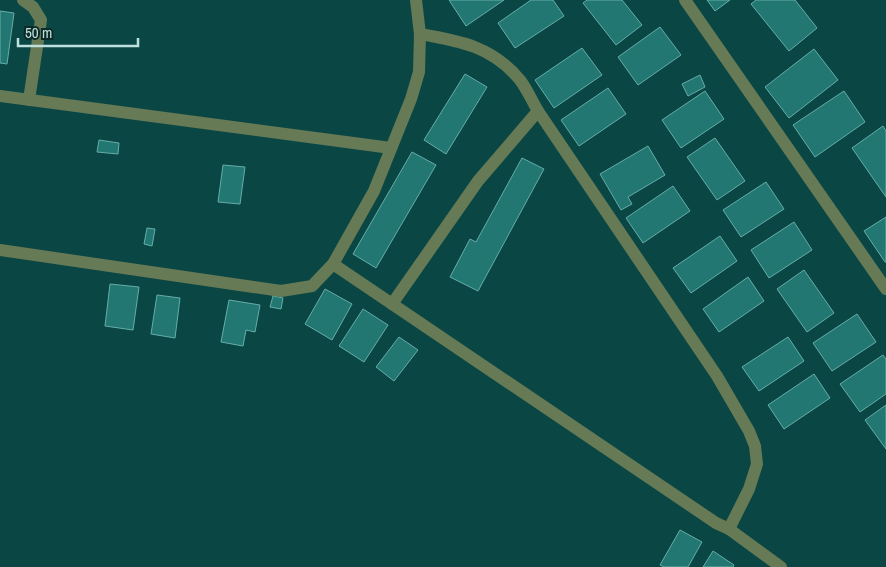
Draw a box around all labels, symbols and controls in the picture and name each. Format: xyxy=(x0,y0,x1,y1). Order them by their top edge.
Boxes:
scale bar xyxy=(18,15,138,47)
text: 50 m xyxy=(25,22,52,43)

